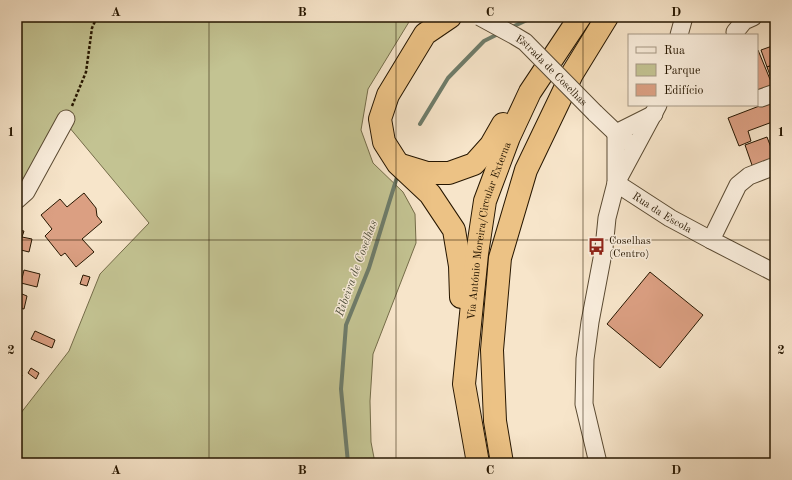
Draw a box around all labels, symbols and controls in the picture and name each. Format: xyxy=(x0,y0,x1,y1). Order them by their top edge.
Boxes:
text: A xyxy=(111,6,121,19)
text: B xyxy=(297,6,307,19)
text: C xyxy=(486,6,494,19)
text: D xyxy=(671,6,681,19)
street label: Estrada de Coselhas xyxy=(513,34,589,109)
legend xyxy=(628,34,758,106)
text: Rua xyxy=(664,45,685,57)
text: Parque xyxy=(664,65,701,77)
text: Edifício xyxy=(664,85,703,97)
text: 1 xyxy=(7,126,15,139)
text: 1 xyxy=(777,126,785,139)
street label: Via António Moreira/Circular Externa xyxy=(466,140,514,321)
street label: Rua da Escola xyxy=(630,191,694,236)
water label: Ribeira de Coselhas xyxy=(334,219,380,319)
bus stop icon: Coselhas (Centro) xyxy=(586,236,606,256)
place label: Coselhas (Centro) xyxy=(609,236,651,260)
text: 2 xyxy=(7,344,15,357)
text: 2 xyxy=(777,344,785,357)
text: A xyxy=(111,464,121,477)
text: B xyxy=(297,464,307,477)
text: C xyxy=(486,464,494,477)
text: D xyxy=(671,464,681,477)

